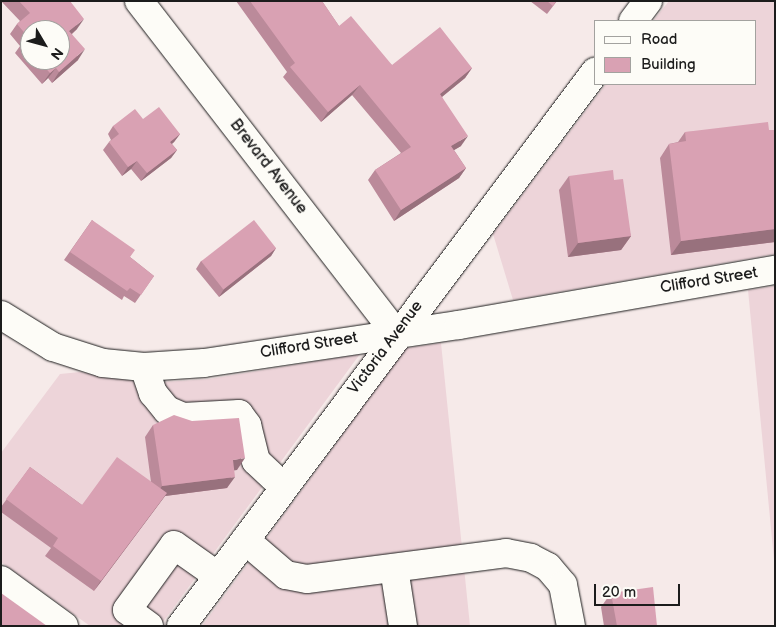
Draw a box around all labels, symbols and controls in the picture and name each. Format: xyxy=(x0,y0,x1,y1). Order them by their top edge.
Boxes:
north arrow xyxy=(20,20,70,70)
legend xyxy=(594,20,756,85)
text: Road xyxy=(641,30,677,49)
text: N xyxy=(47,44,67,63)
text: Building xyxy=(641,55,696,74)
street label: Brevard Avenue xyxy=(225,116,311,218)
street label: Clifford Street xyxy=(659,264,759,298)
street label: Victoria Avenue xyxy=(345,297,427,399)
street label: Clifford Street xyxy=(259,329,359,363)
scale bar xyxy=(596,574,682,606)
text: 20 m xyxy=(602,583,636,602)

